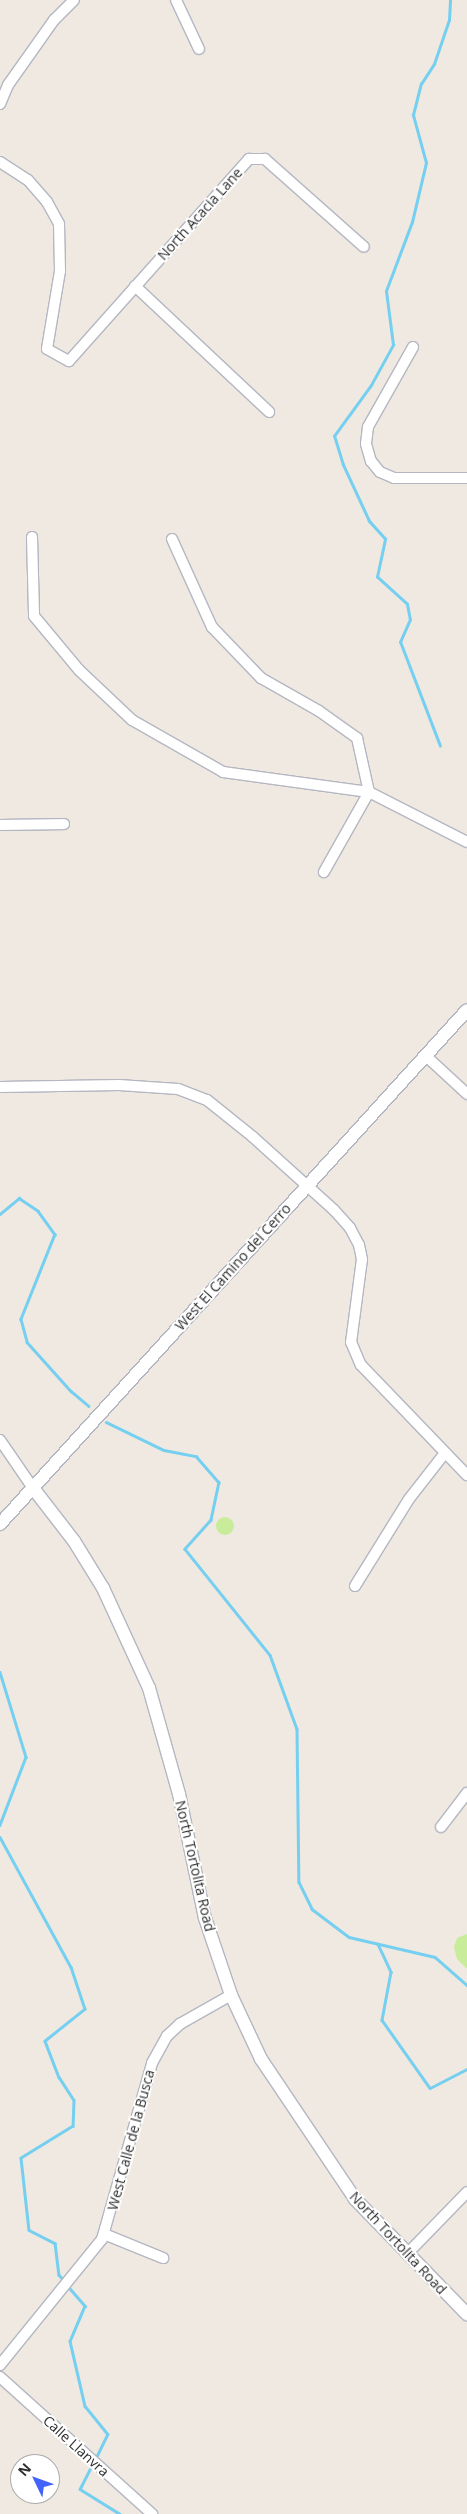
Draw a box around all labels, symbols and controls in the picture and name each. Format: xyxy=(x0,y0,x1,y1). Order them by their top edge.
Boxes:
street label: North Acacia Lane xyxy=(154,164,246,264)
street label: West El Camino del Cerro xyxy=(172,1200,294,1334)
street label: North Tortolita Road xyxy=(172,1799,218,1933)
street label: West Calle de la Busca xyxy=(104,2068,158,2212)
street label: North Tortolita Road xyxy=(346,2188,450,2298)
street label: Calle Llanvra xyxy=(40,2412,112,2480)
north arrow xyxy=(10,2454,60,2504)
text: N xyxy=(13,2459,35,2480)

